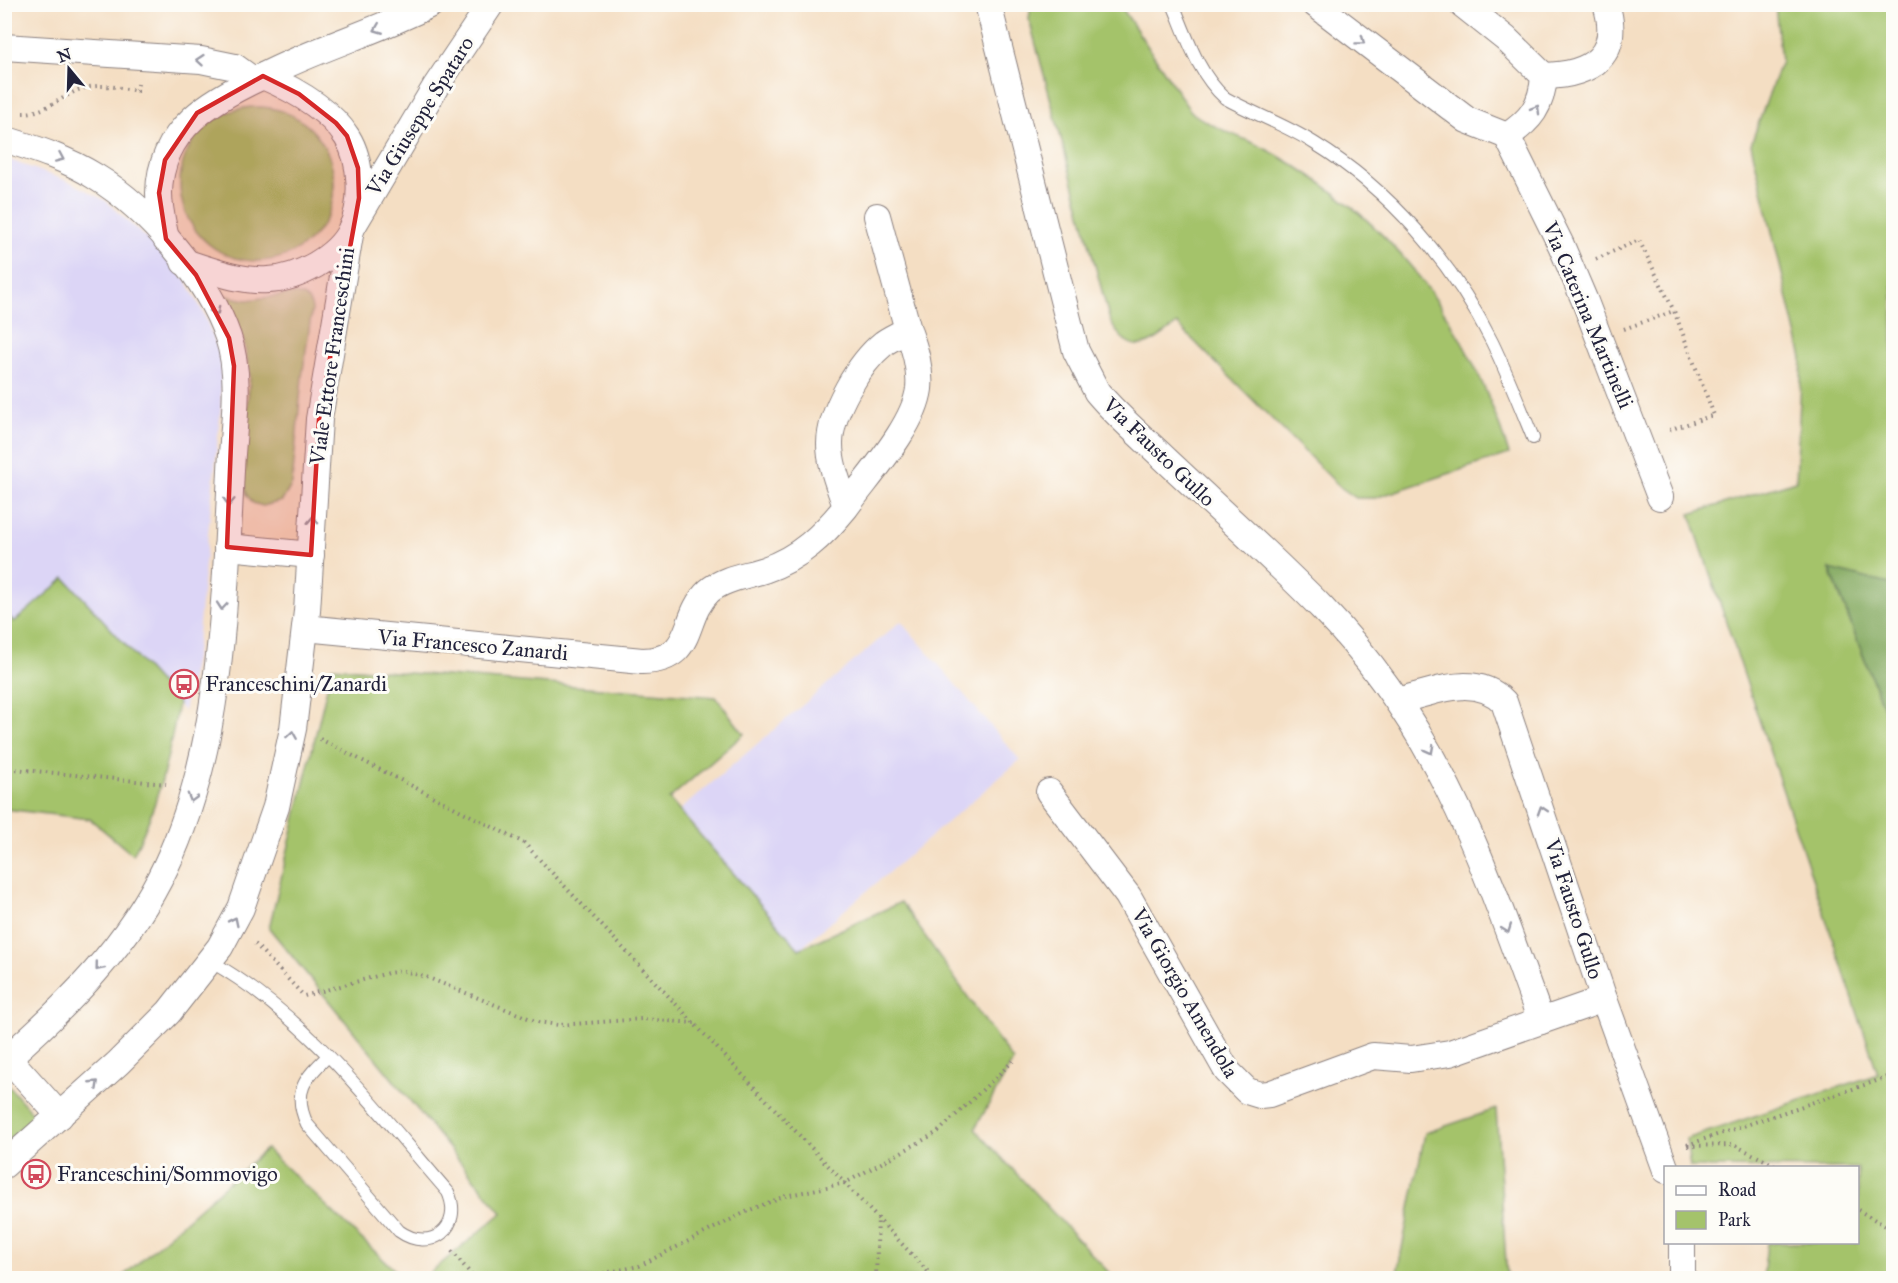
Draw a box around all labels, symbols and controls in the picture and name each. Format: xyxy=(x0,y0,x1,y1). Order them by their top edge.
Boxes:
one-way arrow xyxy=(373,22,384,34)
street label: Via Giuseppe Spataro xyxy=(360,31,480,201)
one-way arrow xyxy=(1355,33,1366,44)
north arrow xyxy=(39,39,99,99)
text: N xyxy=(55,44,74,66)
one-way arrow xyxy=(195,54,204,67)
one-way arrow xyxy=(1529,105,1540,115)
one-way arrow xyxy=(53,151,64,163)
street label: Via Caterina Martinelli xyxy=(1536,217,1639,412)
street label: Viale Ettore Franceschini xyxy=(304,245,360,468)
one-way arrow xyxy=(209,304,220,315)
street label: Via Fausto Gullo xyxy=(1097,391,1221,512)
one-way arrow xyxy=(223,497,236,506)
one-way arrow xyxy=(306,516,319,525)
one-way arrow xyxy=(216,601,229,610)
street label: Via Francesco Zanardi xyxy=(376,624,569,666)
bus stop icon: Franceschini/Zanardi xyxy=(168,668,200,700)
place label: Franceschini/Zanardi xyxy=(205,671,387,697)
one-way arrow xyxy=(285,730,297,740)
one-way arrow xyxy=(1423,744,1434,755)
one-way arrow xyxy=(187,793,200,803)
one-way arrow xyxy=(1536,805,1549,816)
street label: Via Fausto Gullo xyxy=(1539,835,1609,983)
street label: Via Giorgio Amendola xyxy=(1125,903,1244,1083)
one-way arrow xyxy=(227,916,239,927)
one-way arrow xyxy=(1500,923,1513,934)
one-way arrow xyxy=(95,960,106,971)
one-way arrow xyxy=(88,1080,98,1091)
bus stop icon: Franceschini/Sommovigo xyxy=(20,1158,52,1190)
place label: Franceschini/Sommovigo xyxy=(57,1161,278,1187)
legend xyxy=(1664,1166,1859,1244)
text: Road xyxy=(1718,1179,1756,1201)
text: Park xyxy=(1718,1209,1751,1231)

